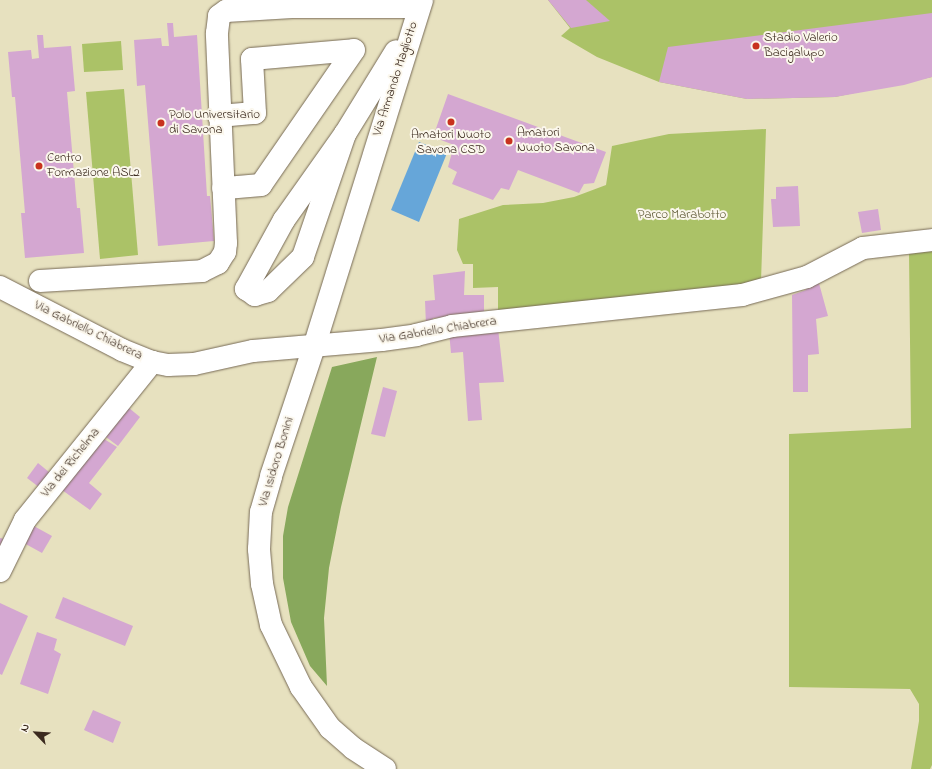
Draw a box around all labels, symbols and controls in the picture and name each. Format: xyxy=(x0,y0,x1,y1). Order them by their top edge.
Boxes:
street label: Via Armando Magliotto xyxy=(370,20,422,138)
place label: Stadio Valerio Bacigalupo xyxy=(764,31,838,62)
marker: Stadio Valerio Bacigalupo xyxy=(751,41,761,51)
place label: Polo Universitario di Savona xyxy=(169,108,260,139)
marker: Amatori Nuoto Savona CSD xyxy=(446,117,456,127)
marker: Polo Universitario di Savona xyxy=(156,118,166,128)
place label: Amatori Nuoto Savona xyxy=(517,126,595,157)
place label: Amatori Nuoto Savona CSD xyxy=(411,128,491,159)
marker: Amatori Nuoto Savona xyxy=(504,136,514,146)
place label: Centro Formazione ASL2 xyxy=(47,151,140,182)
marker: Centro Formazione ASL2 xyxy=(34,161,44,171)
park label: Parco Marabotto xyxy=(638,207,726,223)
street label: Via Gabriello Chiabrera xyxy=(31,298,145,364)
street label: Via Gabriello Chiabrera xyxy=(378,314,498,348)
street label: Via Isidoro Bonini xyxy=(256,415,298,509)
street label: Via dei Richelma xyxy=(38,425,104,501)
north arrow xyxy=(16,713,56,753)
text: N xyxy=(16,721,34,735)

